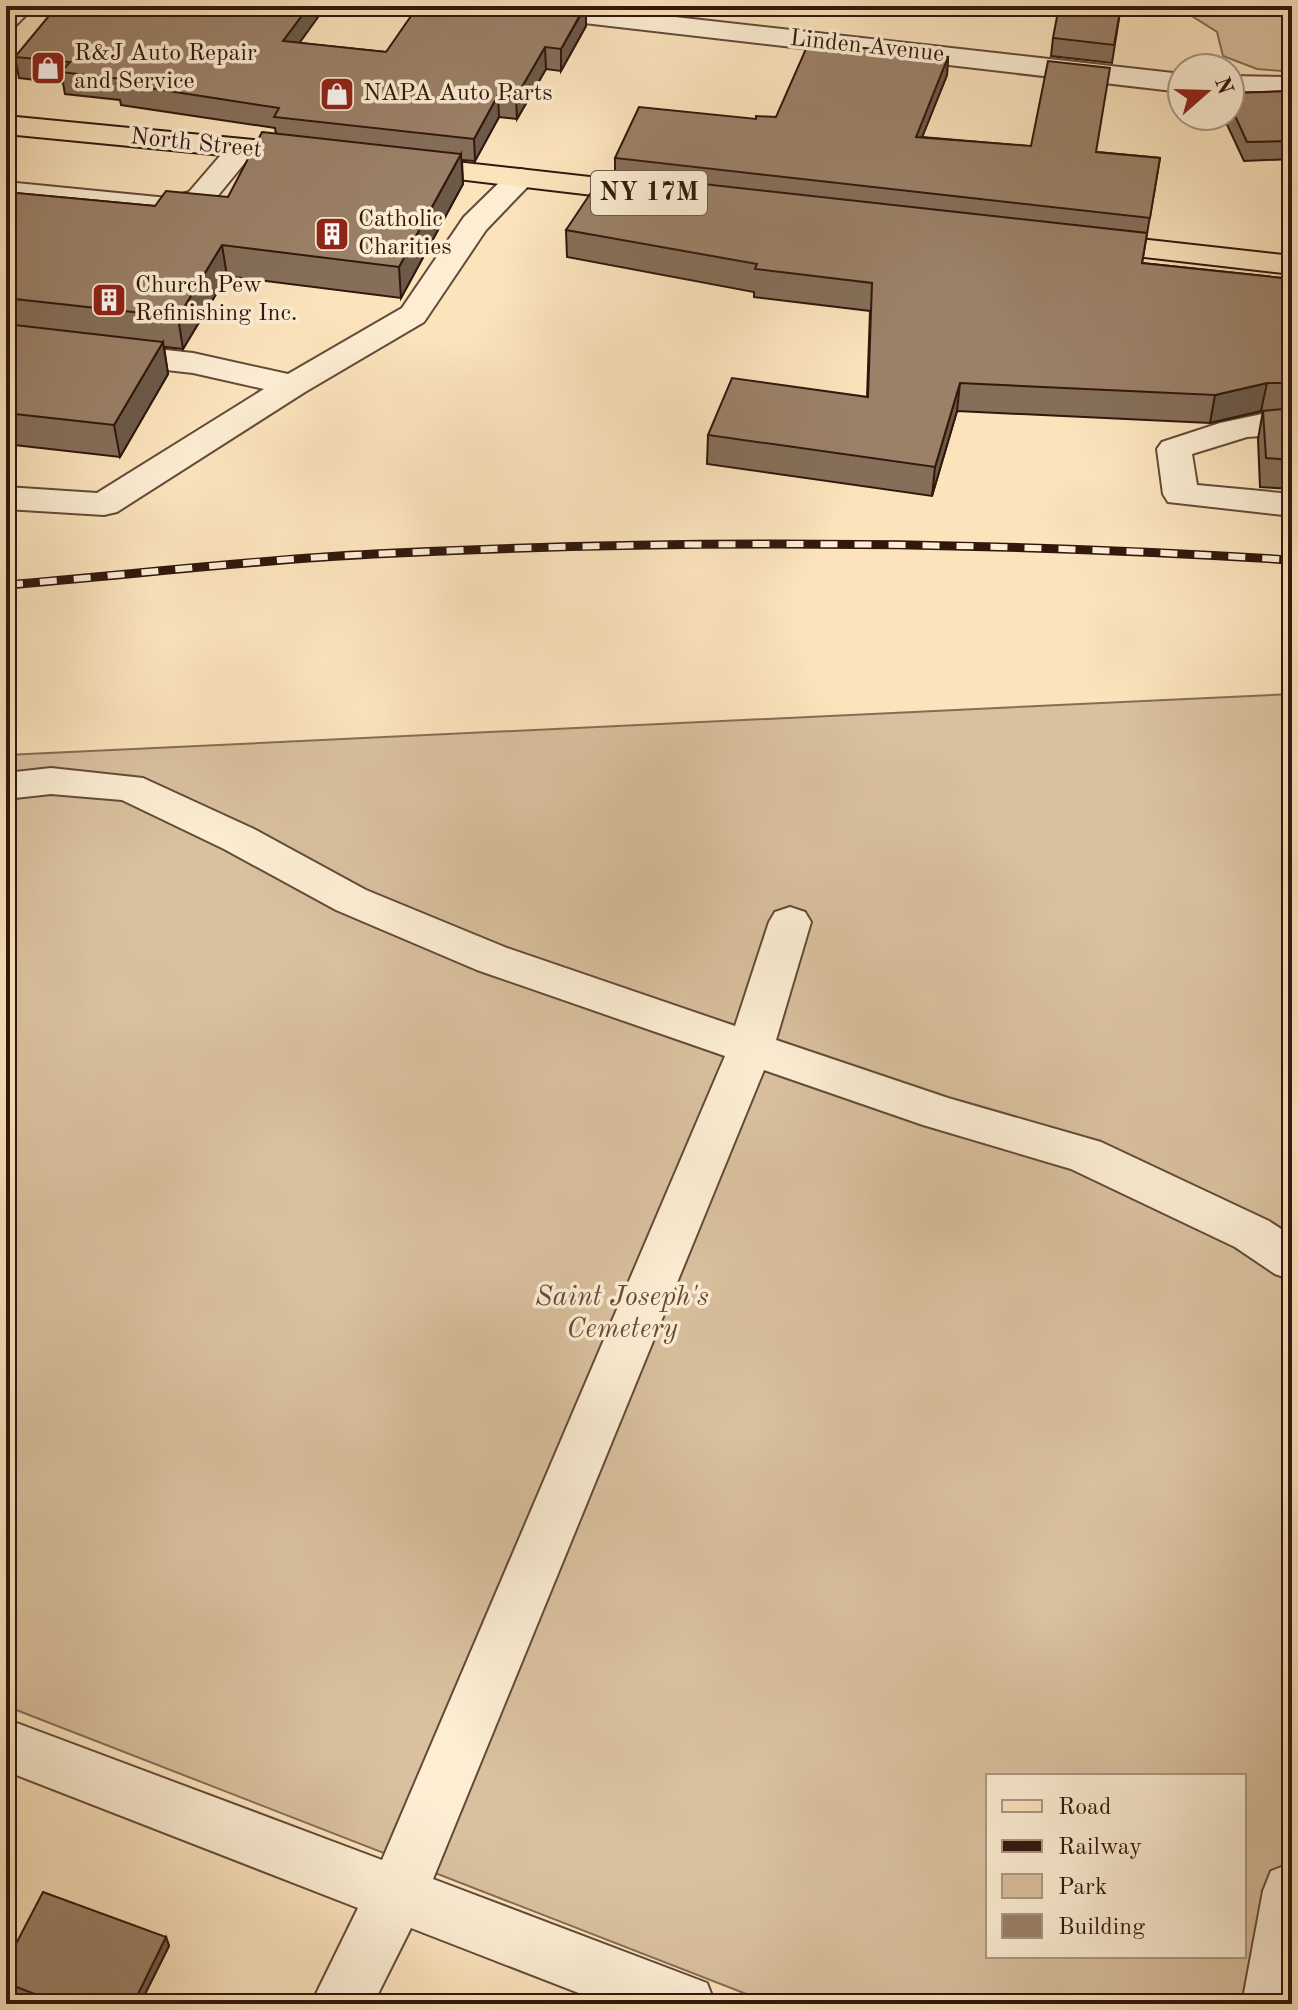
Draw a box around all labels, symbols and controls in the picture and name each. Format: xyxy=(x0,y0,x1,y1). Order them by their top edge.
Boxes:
street label: Linden Avenue xyxy=(789,27,945,67)
place label: R&J Auto Repair and Service xyxy=(74,42,257,94)
shop icon: R&J Auto Repair and Service xyxy=(29,49,67,87)
north arrow xyxy=(1166,52,1246,132)
text: N xyxy=(1210,74,1236,98)
shop icon: NAPA Auto Parts xyxy=(318,75,356,113)
place label: NAPA Auto Parts xyxy=(363,82,553,106)
street label: North Street xyxy=(129,125,263,163)
road number: NY 17M xyxy=(591,171,707,215)
place label: Catholic Charities xyxy=(358,208,452,260)
building icon: Catholic Charities xyxy=(313,215,351,253)
place label: Church Pew Refinishing Inc. xyxy=(135,274,298,326)
building icon: Church Pew Refinishing Inc. xyxy=(90,281,128,319)
park label: Saint Joseph's Cemetery xyxy=(535,1284,709,1344)
legend xyxy=(986,1774,1246,1958)
text: Road xyxy=(1058,1796,1111,1820)
text: Railway xyxy=(1058,1836,1142,1860)
text: Park xyxy=(1058,1876,1107,1900)
text: Building xyxy=(1058,1916,1145,1940)

